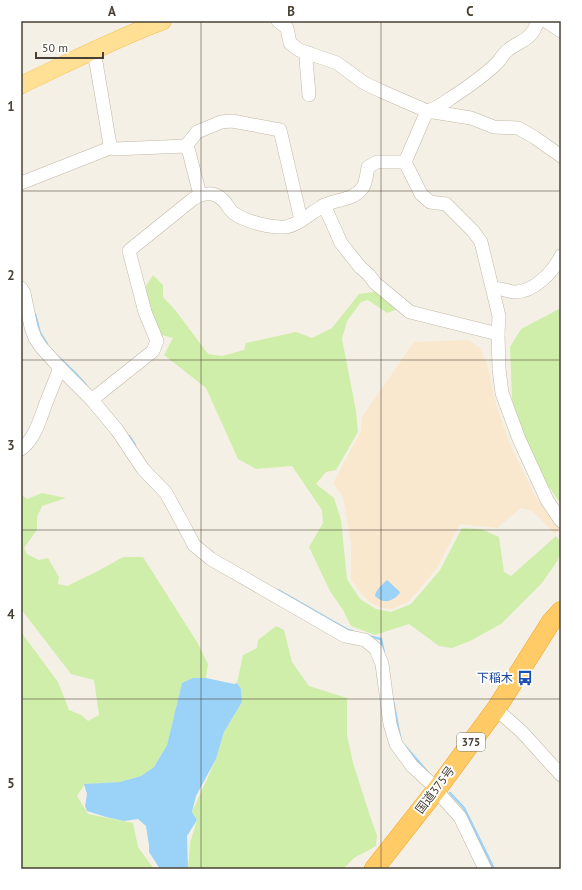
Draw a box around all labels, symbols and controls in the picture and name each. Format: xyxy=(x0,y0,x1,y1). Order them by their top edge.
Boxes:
text: A xyxy=(108,3,116,20)
text: B xyxy=(287,3,295,20)
text: C xyxy=(466,3,474,20)
scale bar xyxy=(36,34,103,60)
text: 50 m xyxy=(42,40,68,55)
text: 1 xyxy=(7,98,15,115)
text: 2 xyxy=(7,267,15,284)
text: 3 xyxy=(7,437,15,454)
text: 4 xyxy=(7,606,15,623)
bus stop icon: 下稲木 xyxy=(516,669,534,687)
place label: 下稲木 xyxy=(477,670,513,685)
road number: 375 xyxy=(457,733,485,751)
street label: 国道375号 xyxy=(412,763,457,816)
text: 5 xyxy=(7,775,15,792)

